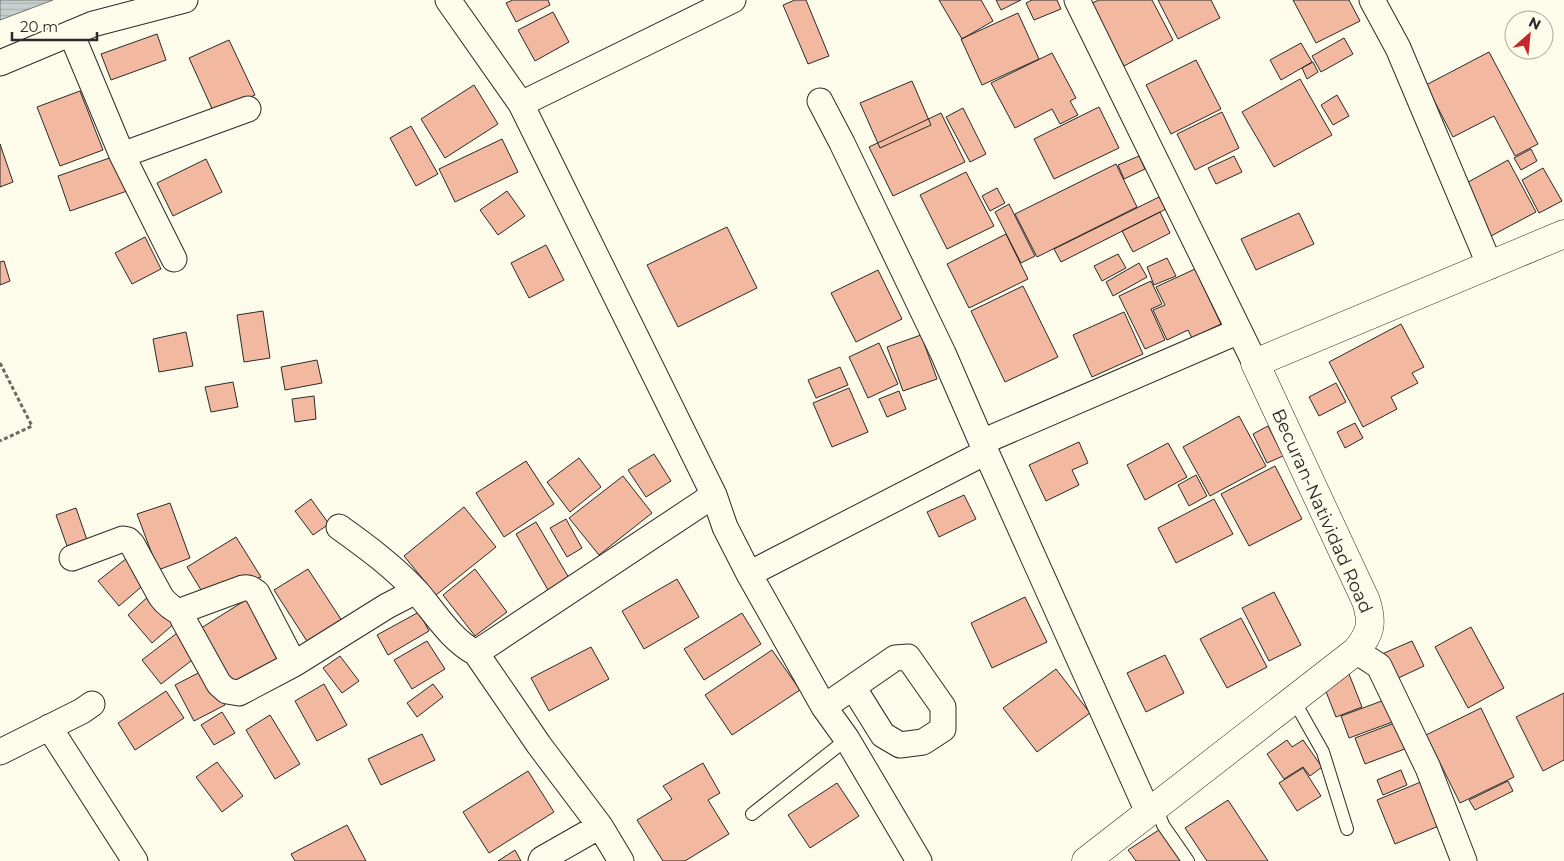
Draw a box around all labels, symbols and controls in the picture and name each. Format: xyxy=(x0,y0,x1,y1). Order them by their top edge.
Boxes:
scale bar xyxy=(12,10,98,42)
north arrow xyxy=(1504,10,1554,60)
text: N xyxy=(1526,13,1544,34)
text: 20 m xyxy=(20,17,58,36)
street label: Becuran-Natividad Road xyxy=(1267,405,1377,617)

